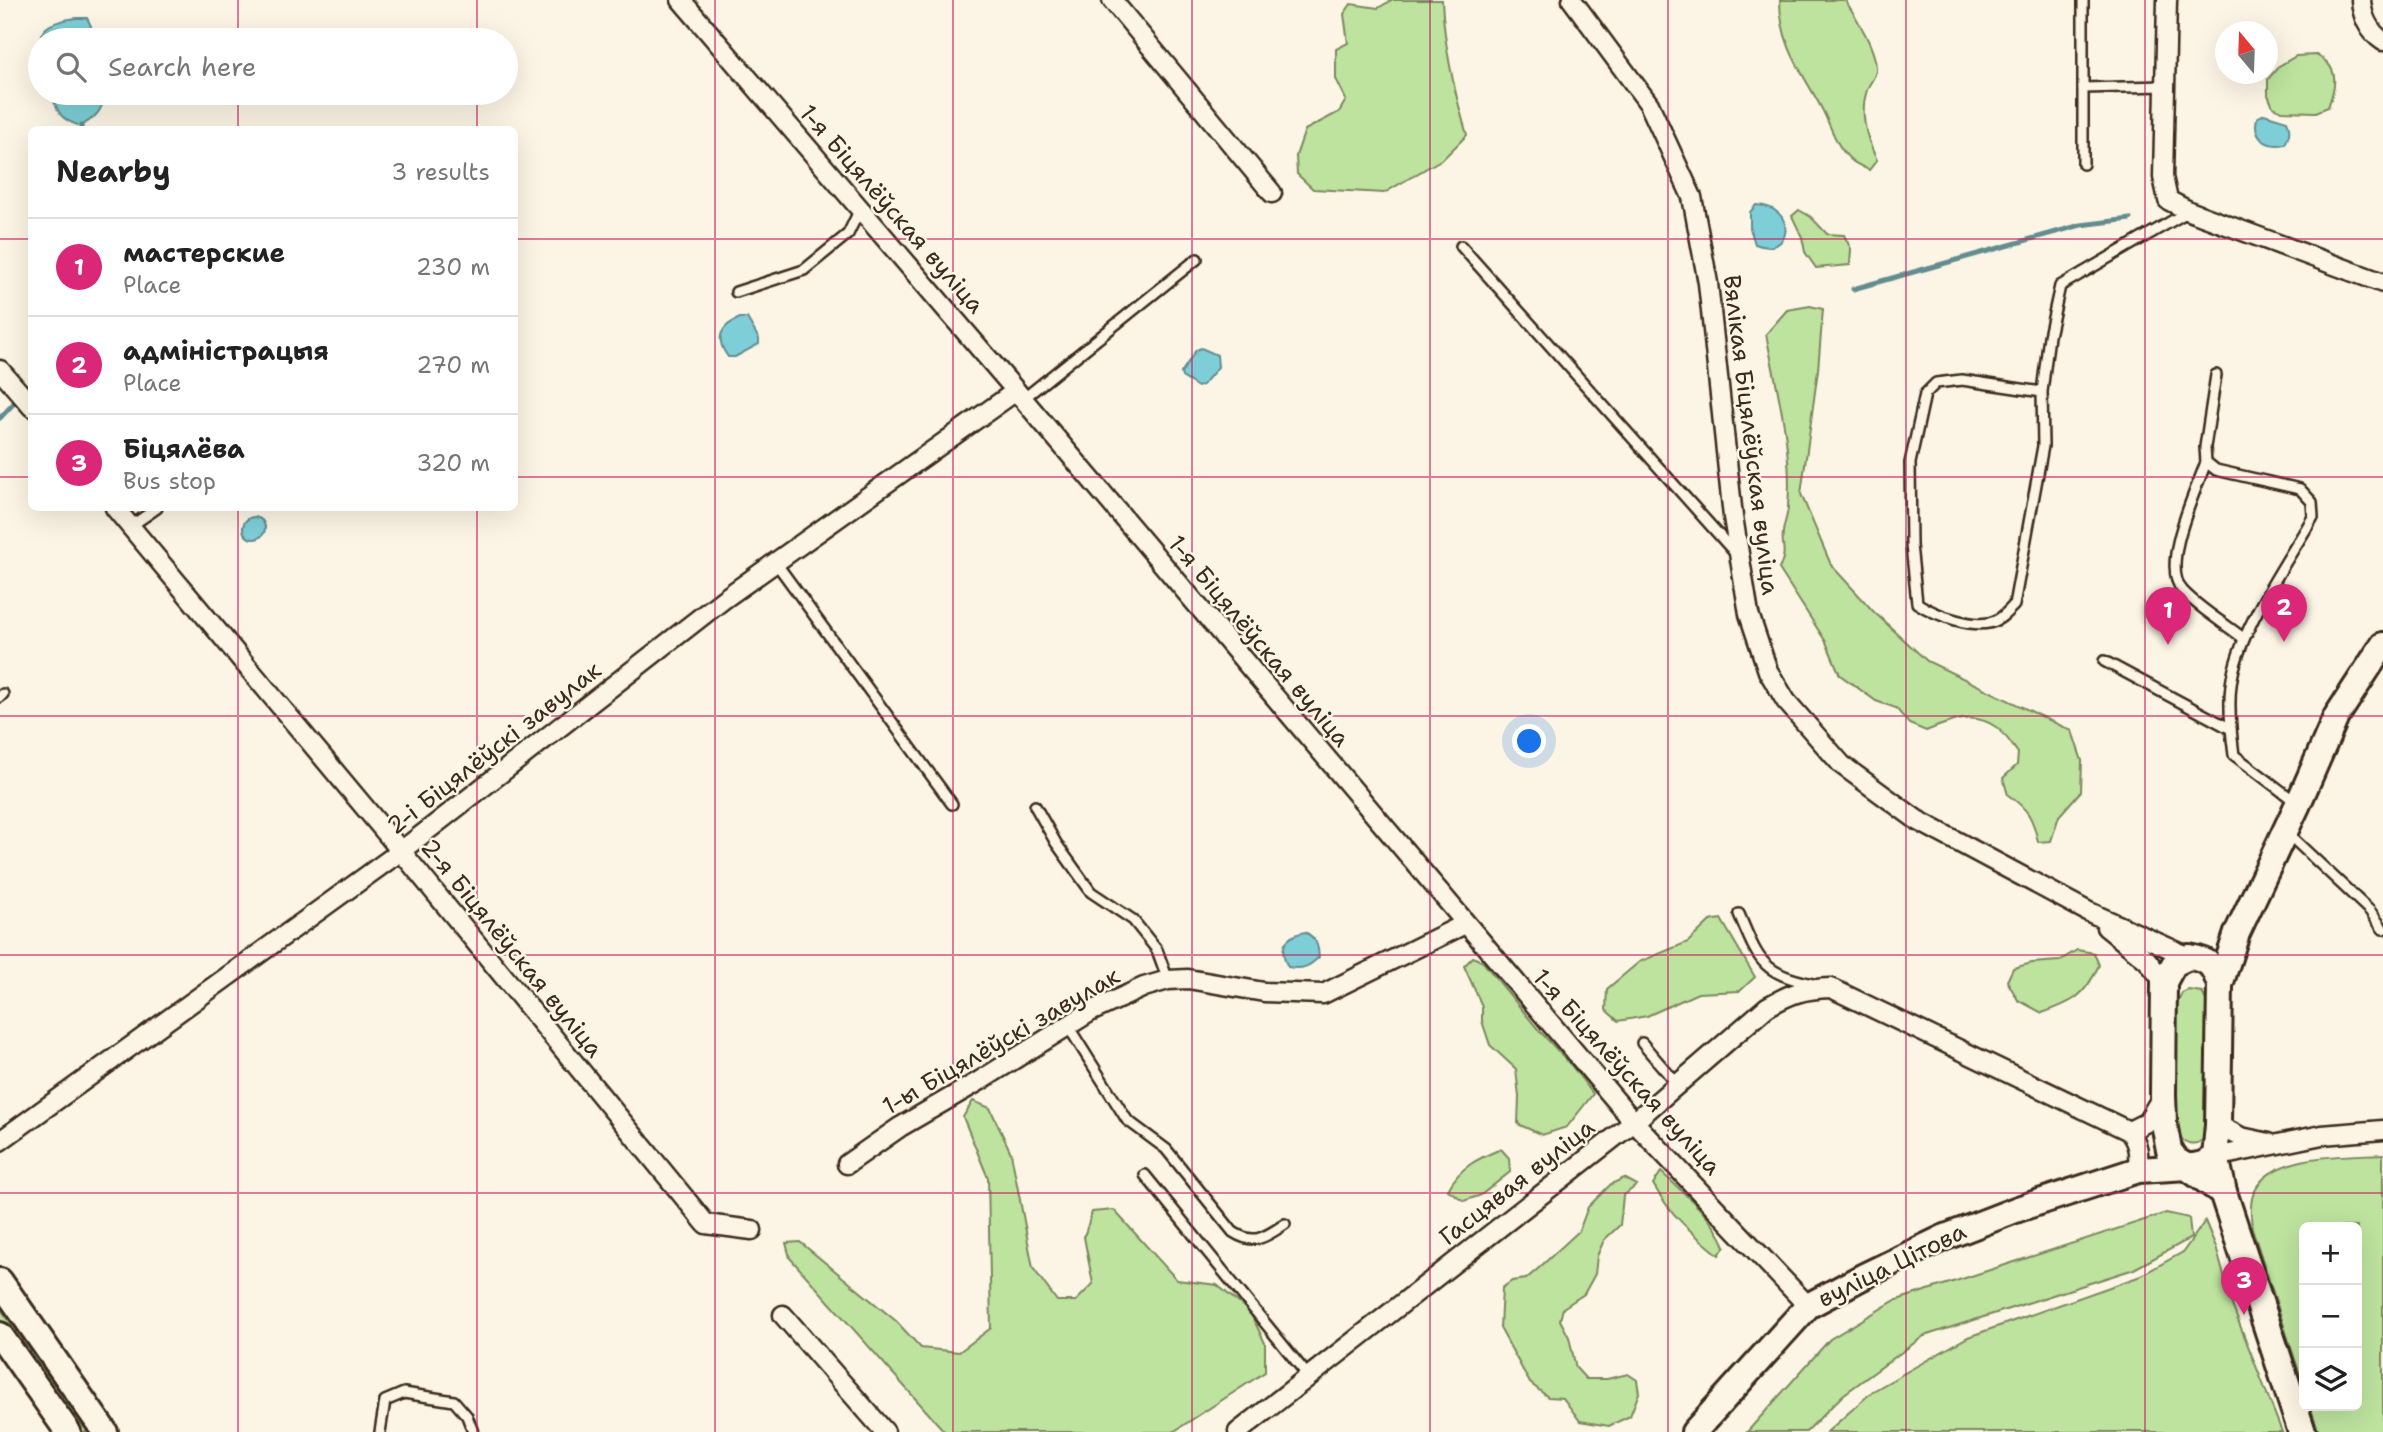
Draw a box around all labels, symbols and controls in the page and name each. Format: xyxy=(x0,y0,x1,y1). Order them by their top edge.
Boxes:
north arrow xyxy=(2215,21,2278,84)
search box xyxy=(28,28,518,105)
icon: search xyxy=(52,48,90,86)
text: Search here xyxy=(108,49,257,84)
street label: 1-я Біцялёўская вуліца xyxy=(792,98,992,320)
text: Nearby xyxy=(56,151,171,192)
text: 3 results xyxy=(391,157,490,187)
text: мастерские xyxy=(123,235,285,270)
text: 1 xyxy=(74,252,84,282)
text: 230 m xyxy=(416,252,490,282)
text: Place xyxy=(123,270,182,300)
street label: Вялікая Біцялёўская вуліца xyxy=(1715,273,1787,597)
text: адміністрацыя xyxy=(123,333,329,368)
text: 2 xyxy=(71,350,87,380)
text: 270 m xyxy=(416,350,490,380)
text: Place xyxy=(123,368,182,398)
text: Біцялёва xyxy=(123,431,245,466)
text: 3 xyxy=(71,448,87,478)
text: 320 m xyxy=(416,448,490,478)
text: Bus stop xyxy=(123,466,216,496)
street label: 1-я Біцялёўская вуліца xyxy=(1161,528,1357,754)
pin: 2 xyxy=(2261,584,2307,642)
pin: 1 xyxy=(2145,587,2191,645)
street label: 2-і Біцялёўскі завулак xyxy=(380,654,608,842)
your location xyxy=(1512,724,1546,758)
street label: 2-я Біцялёўская вуліца xyxy=(414,832,610,1064)
street label: 1-ы Біцялёўскі завулак xyxy=(877,960,1126,1122)
street label: 1-я Біцялёўская вуліца xyxy=(1526,962,1728,1182)
street label: Гасцявая вуліца xyxy=(1433,1111,1601,1253)
street label: вуліца Цітова xyxy=(1812,1215,1972,1315)
map controls xyxy=(2299,1222,2362,1411)
button: + xyxy=(2299,1222,2362,1285)
pin: 3 xyxy=(2221,1257,2267,1315)
button: − xyxy=(2299,1285,2362,1348)
button: layers xyxy=(2299,1348,2362,1411)

